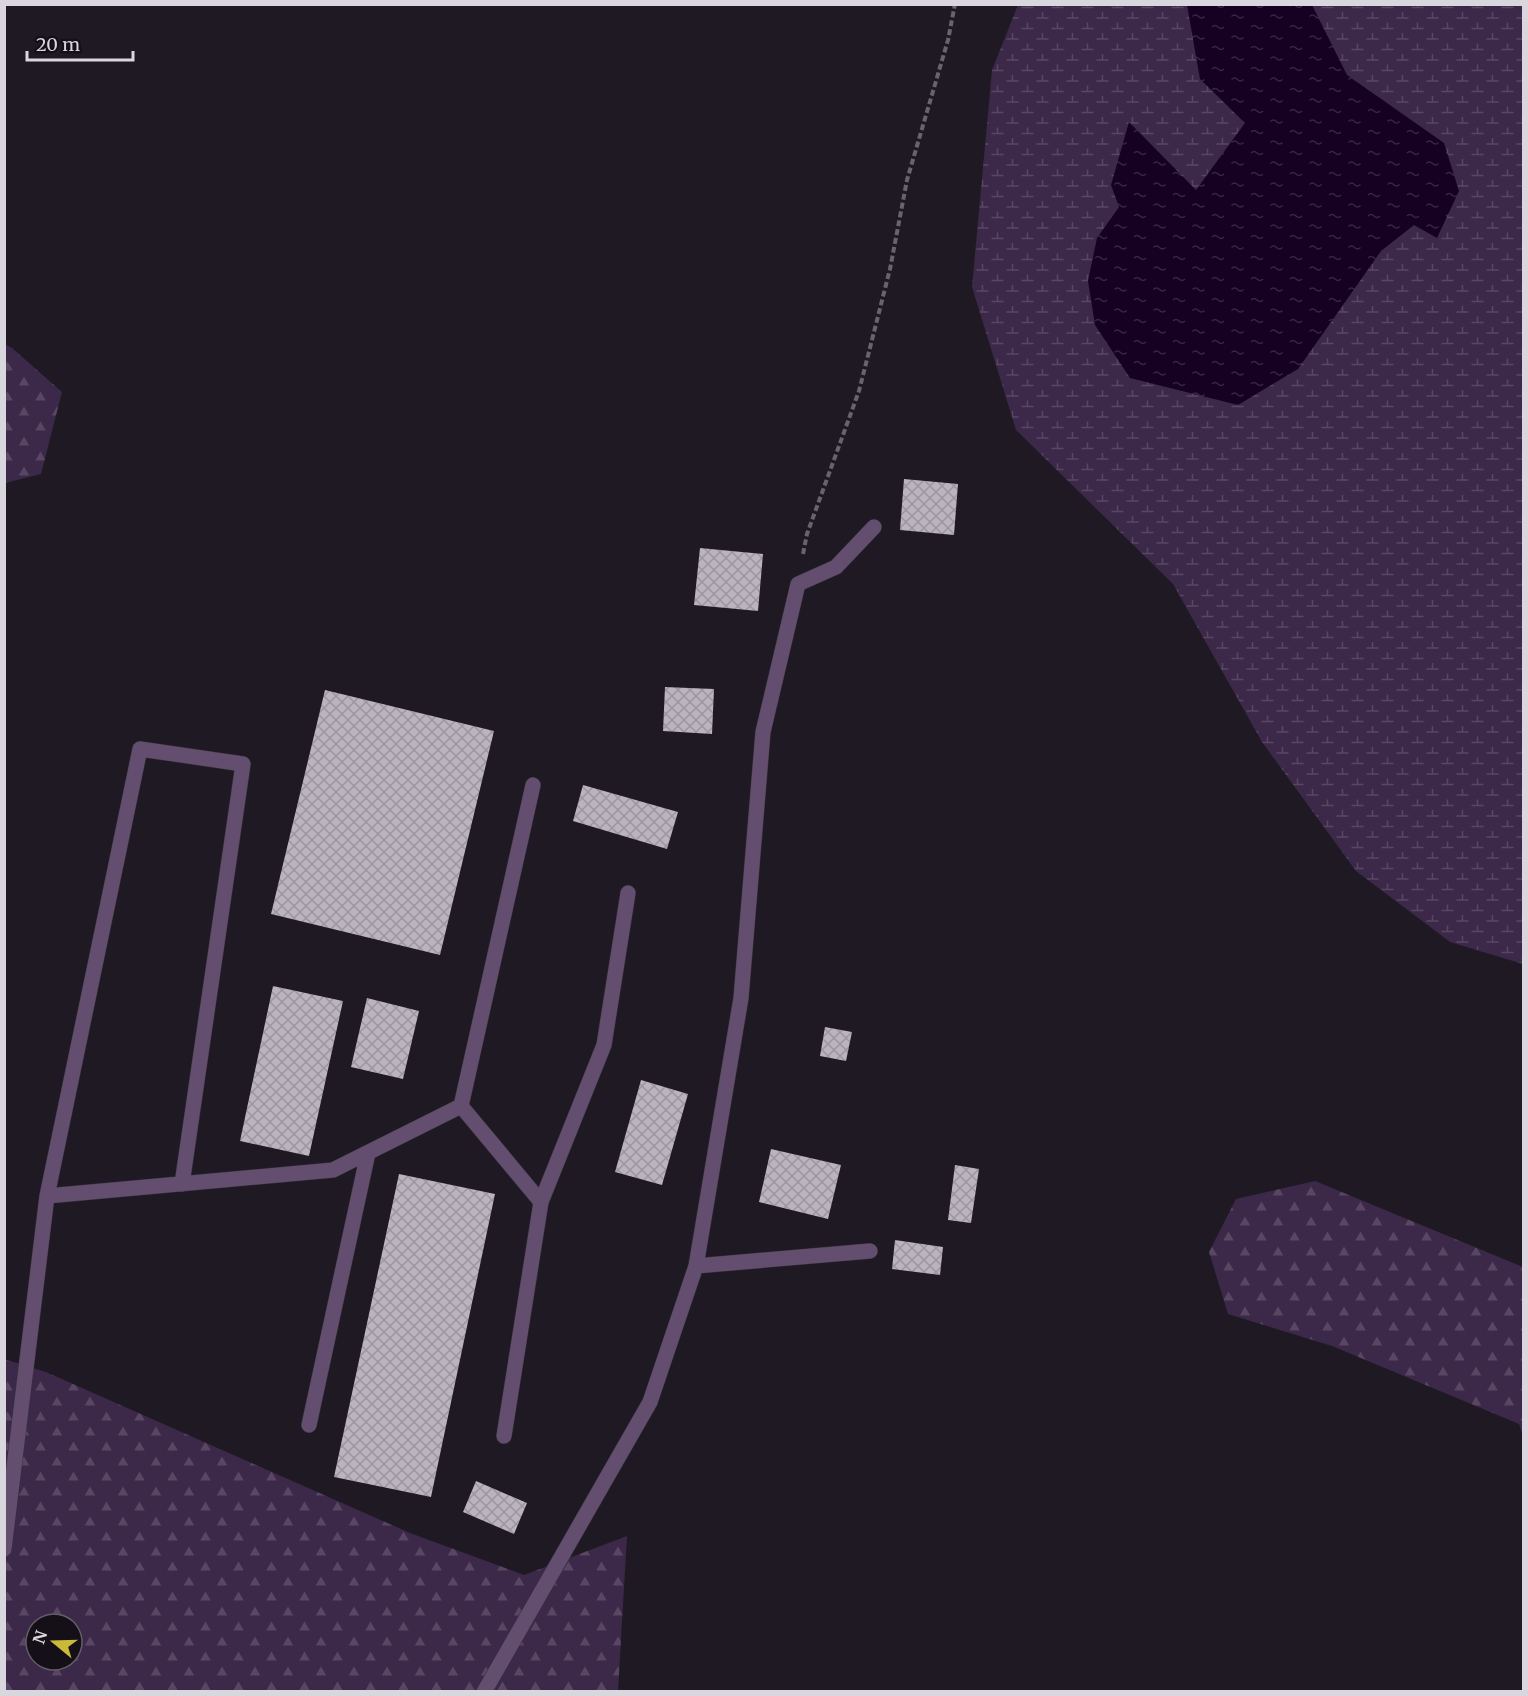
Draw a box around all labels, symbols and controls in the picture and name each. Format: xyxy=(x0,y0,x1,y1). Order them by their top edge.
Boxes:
scale bar xyxy=(27,24,134,62)
text: 20 m xyxy=(36,33,80,56)
north arrow xyxy=(24,1612,84,1672)
text: N xyxy=(28,1628,51,1646)

